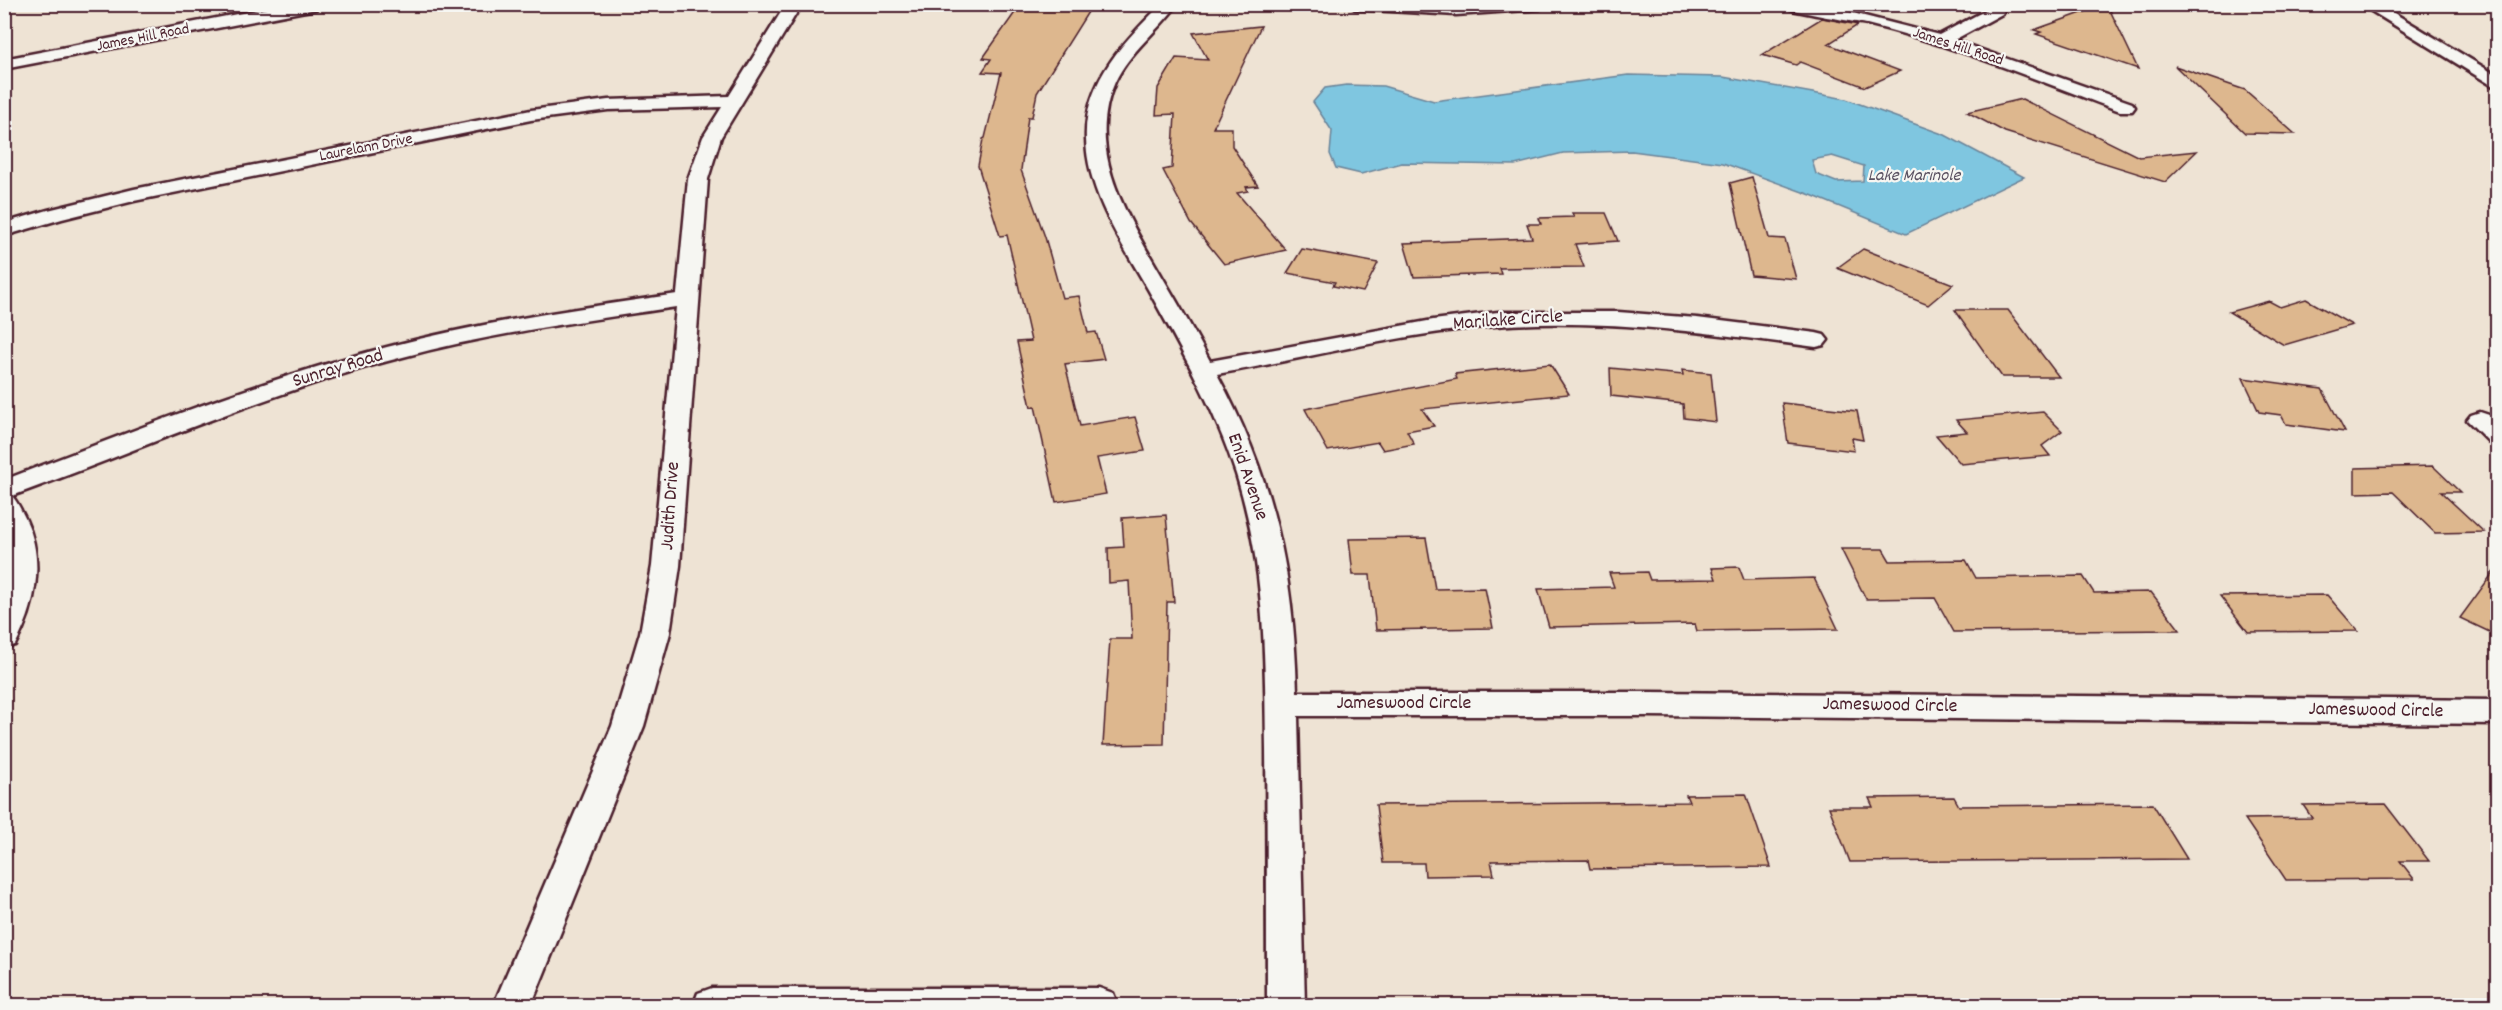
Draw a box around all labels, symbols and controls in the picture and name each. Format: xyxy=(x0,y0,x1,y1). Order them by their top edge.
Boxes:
street label: James Hill Road xyxy=(95,18,191,58)
street label: James Hill Road xyxy=(1910,22,2006,72)
street label: Laurelann Drive xyxy=(317,128,415,168)
water label: Lake Marinole xyxy=(1868,164,1961,189)
street label: Marilake Circle xyxy=(1452,303,1564,339)
street label: Sunray Road xyxy=(289,342,387,396)
street label: Enid Avenue xyxy=(1219,430,1275,525)
street label: Judith Drive xyxy=(654,461,688,551)
street label: Jameswood Circle xyxy=(1337,690,1472,718)
street label: Jameswood Circle xyxy=(1822,691,1958,721)
street label: Jameswood Circle xyxy=(2308,696,2444,726)

